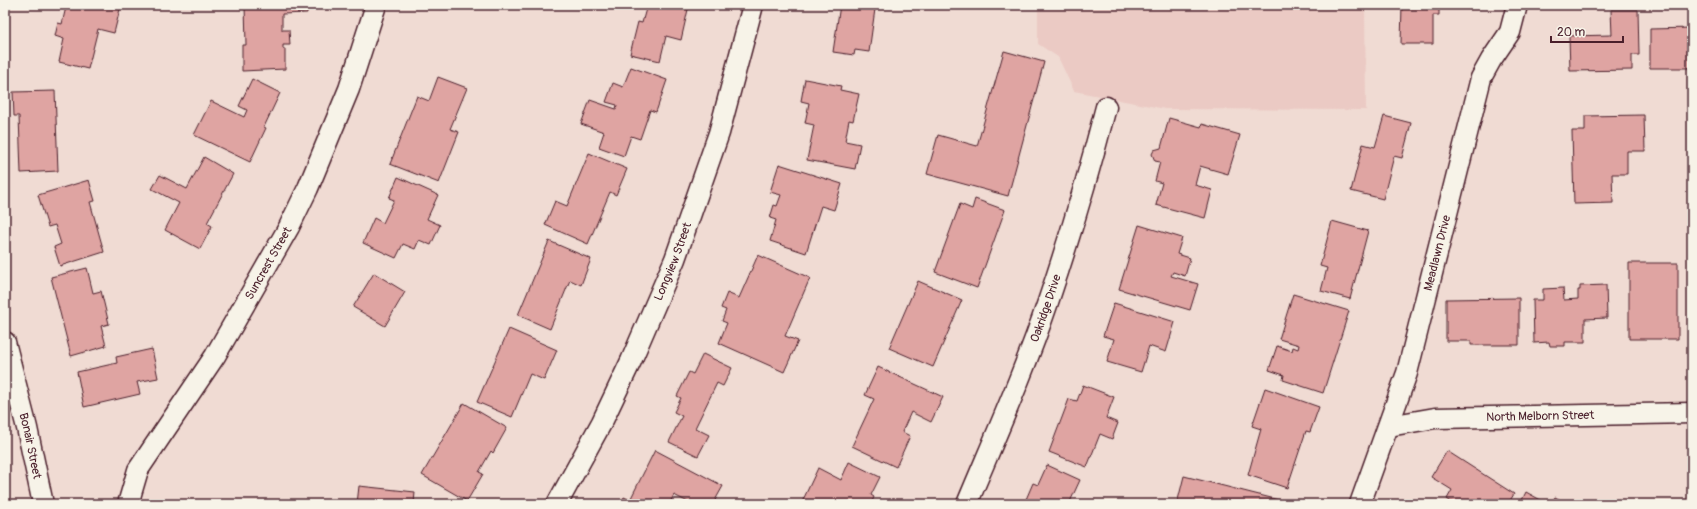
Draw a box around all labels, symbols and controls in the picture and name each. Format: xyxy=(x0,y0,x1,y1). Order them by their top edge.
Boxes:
scale bar xyxy=(1551,18,1623,44)
text: 20 m xyxy=(1557,25,1586,40)
street label: Meadlawn Drive xyxy=(1420,213,1454,292)
street label: Longview Street xyxy=(650,220,695,303)
street label: Suncrest Street xyxy=(241,224,295,302)
street label: Oakridge Drive xyxy=(1027,272,1064,344)
street label: North Melborn Street xyxy=(1486,407,1595,425)
street label: Bonair Street xyxy=(16,411,45,480)

